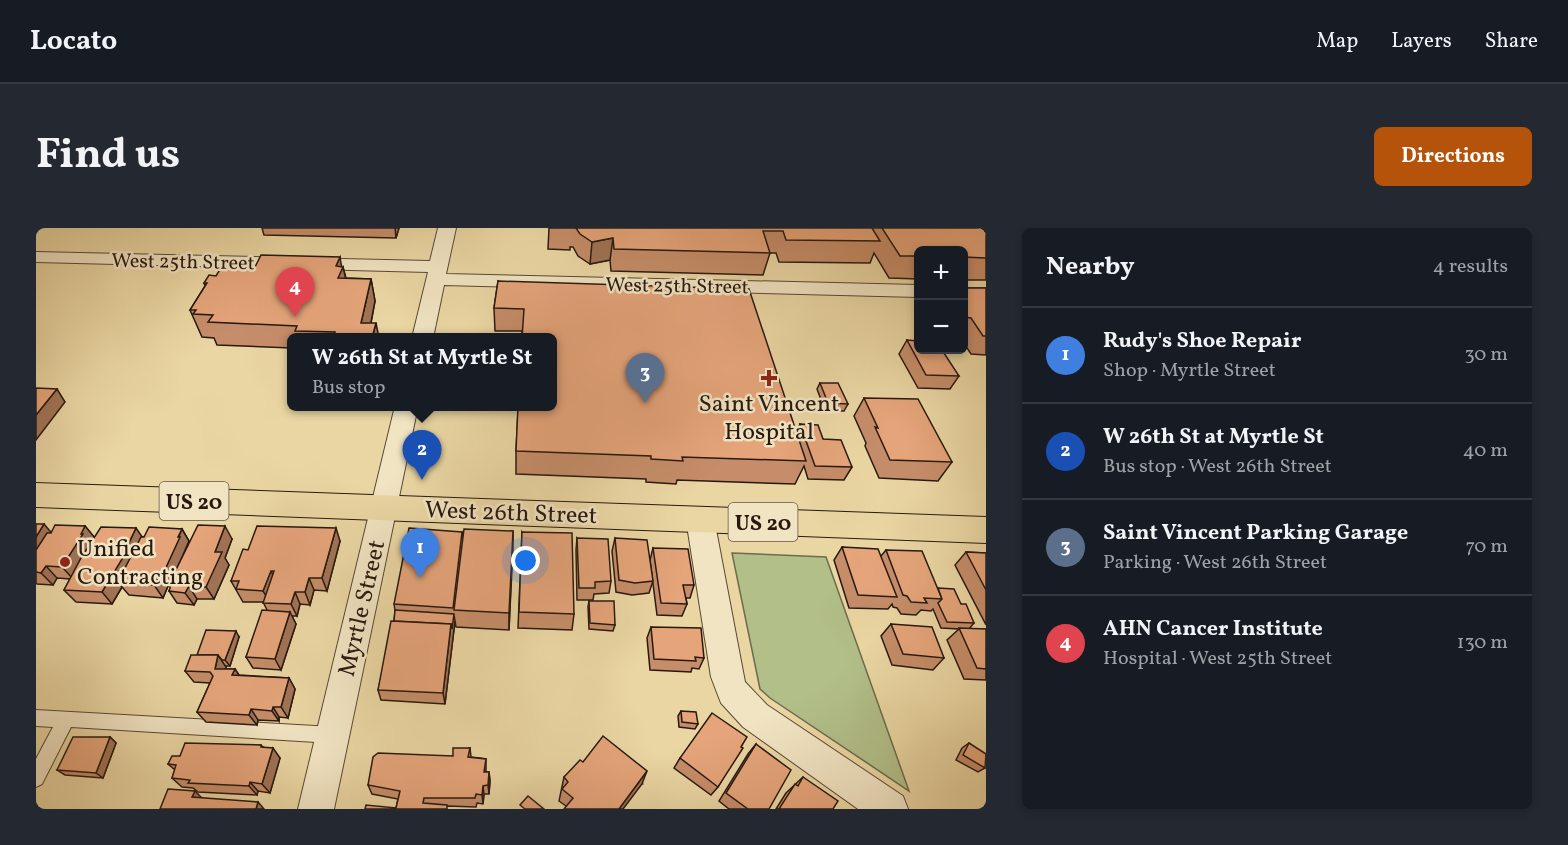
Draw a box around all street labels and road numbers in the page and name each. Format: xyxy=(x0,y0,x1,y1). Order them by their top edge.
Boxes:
street label: West 25th Street xyxy=(111,248,255,278)
street label: West 25th Street xyxy=(605,272,749,302)
road number: US 20 xyxy=(160,482,228,520)
street label: West 26th Street xyxy=(424,494,598,534)
road number: US 20 xyxy=(728,503,798,541)
street label: Myrtle Street xyxy=(331,537,395,680)

